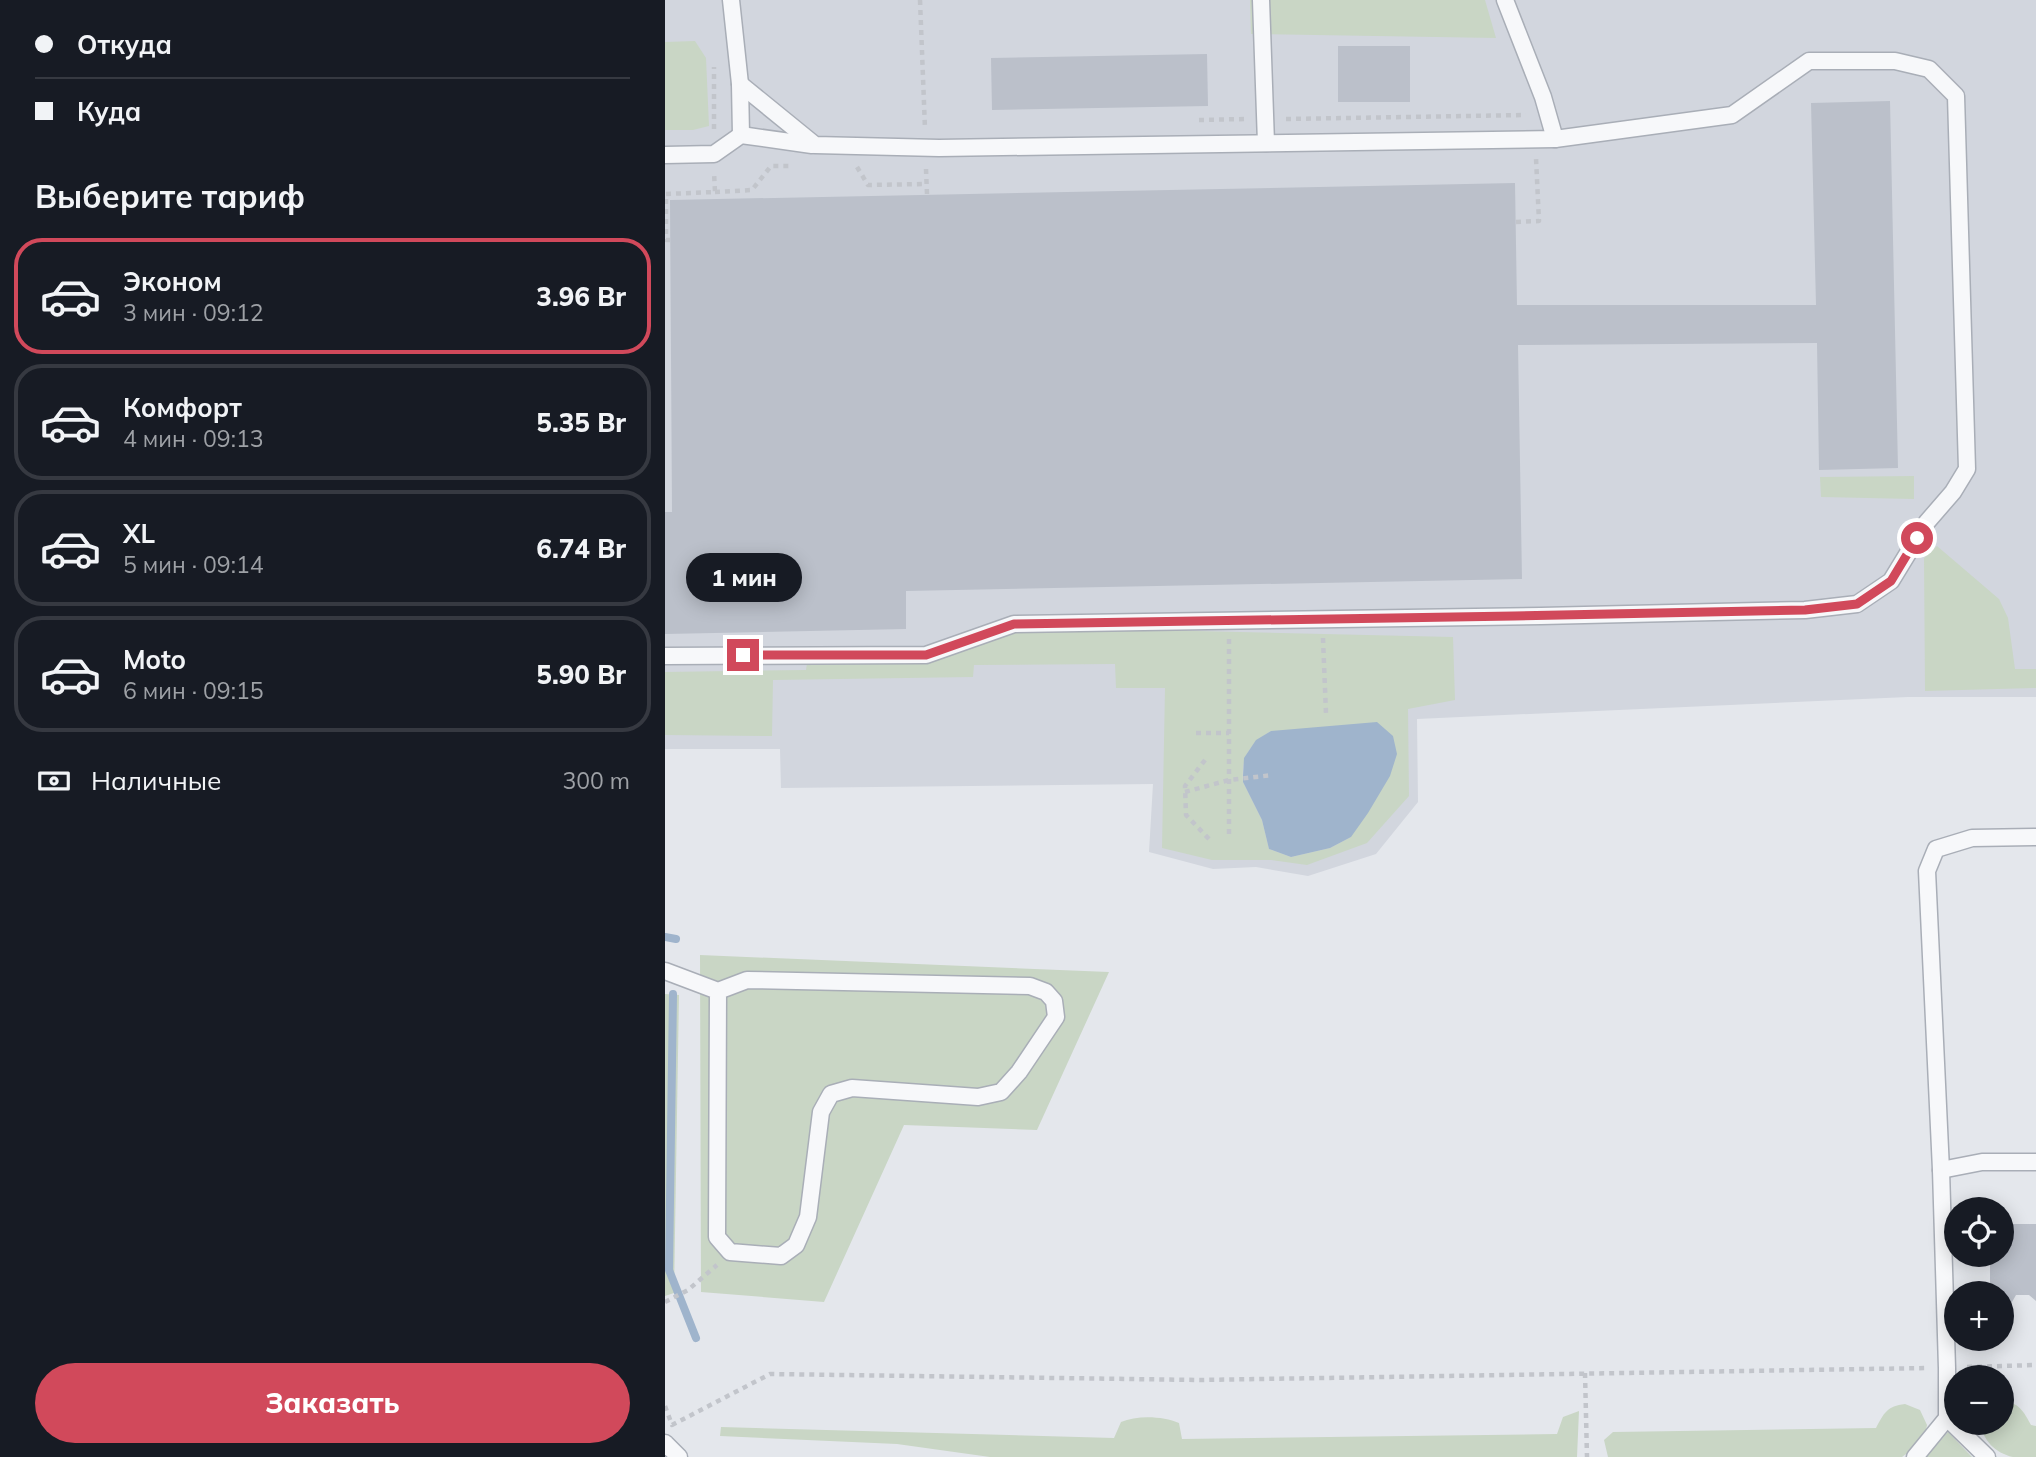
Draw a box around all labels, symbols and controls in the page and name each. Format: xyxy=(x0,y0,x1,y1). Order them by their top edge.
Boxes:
text: Откуда xyxy=(77,28,172,61)
text: Куда xyxy=(77,95,141,128)
text: Выберите тариф xyxy=(35,176,305,216)
icon: car xyxy=(39,265,102,328)
text: Эконом xyxy=(123,265,222,298)
text: 3.96 Br xyxy=(536,280,626,313)
text: 3 мин · 09:12 xyxy=(123,298,263,327)
icon: car xyxy=(39,391,102,454)
text: Комфорт xyxy=(123,391,242,424)
text: 5.35 Br xyxy=(536,406,626,439)
text: 4 мин · 09:13 xyxy=(123,424,263,453)
icon: car xyxy=(39,517,102,580)
text: XL xyxy=(123,517,155,550)
route start xyxy=(1901,522,1933,554)
text: 6.74 Br xyxy=(536,532,626,565)
text: 5 мин · 09:14 xyxy=(123,550,263,579)
callout: 1 мин xyxy=(685,554,801,602)
text: 1 мин xyxy=(711,563,777,592)
route end xyxy=(727,639,759,671)
icon: car xyxy=(39,643,102,706)
text: Moto xyxy=(123,643,186,676)
text: 5.90 Br xyxy=(536,658,626,691)
text: 6 мин · 09:15 xyxy=(123,676,263,705)
icon: cash xyxy=(35,762,73,800)
text: Наличные xyxy=(91,764,221,797)
text: 300 m xyxy=(562,766,630,795)
map controls xyxy=(1944,1197,2014,1435)
button: locate xyxy=(1944,1197,2014,1267)
button: + xyxy=(1944,1281,2014,1351)
button: Заказать xyxy=(35,1363,630,1443)
button: − xyxy=(1944,1365,2014,1435)

